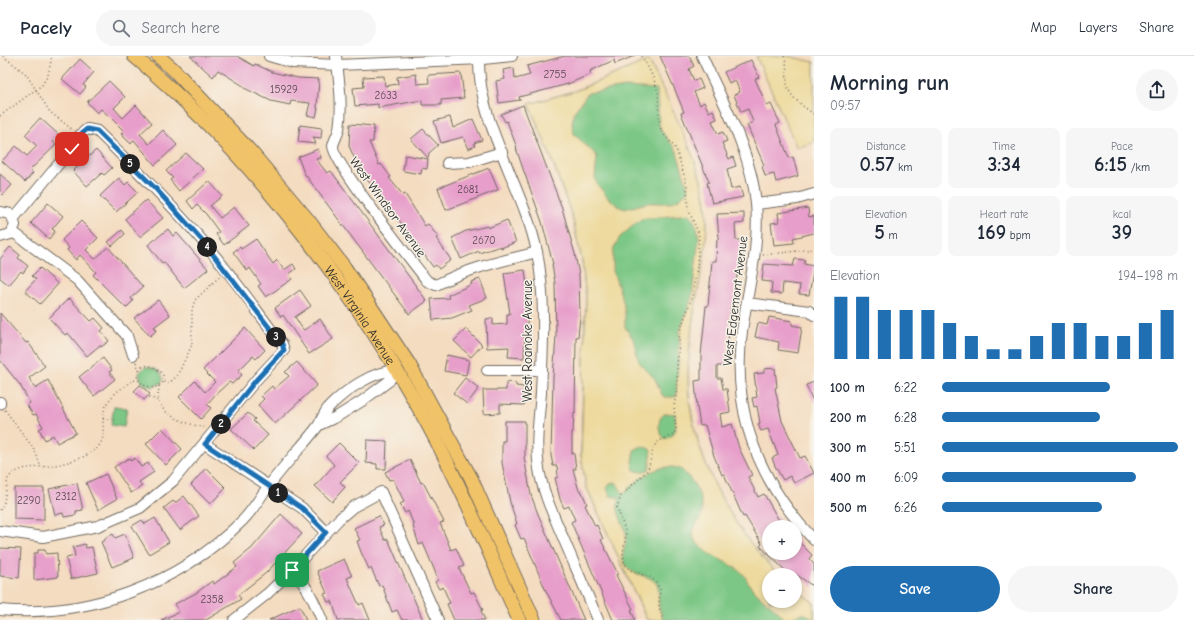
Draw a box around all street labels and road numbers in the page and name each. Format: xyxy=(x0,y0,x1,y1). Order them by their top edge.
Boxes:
street label: West Windsor Avenue xyxy=(347,154,430,260)
street label: West Edgemont Avenue xyxy=(720,235,750,367)
street label: West Virginia Avenue xyxy=(322,263,399,368)
street label: West Roanoke Avenue xyxy=(520,279,535,402)

